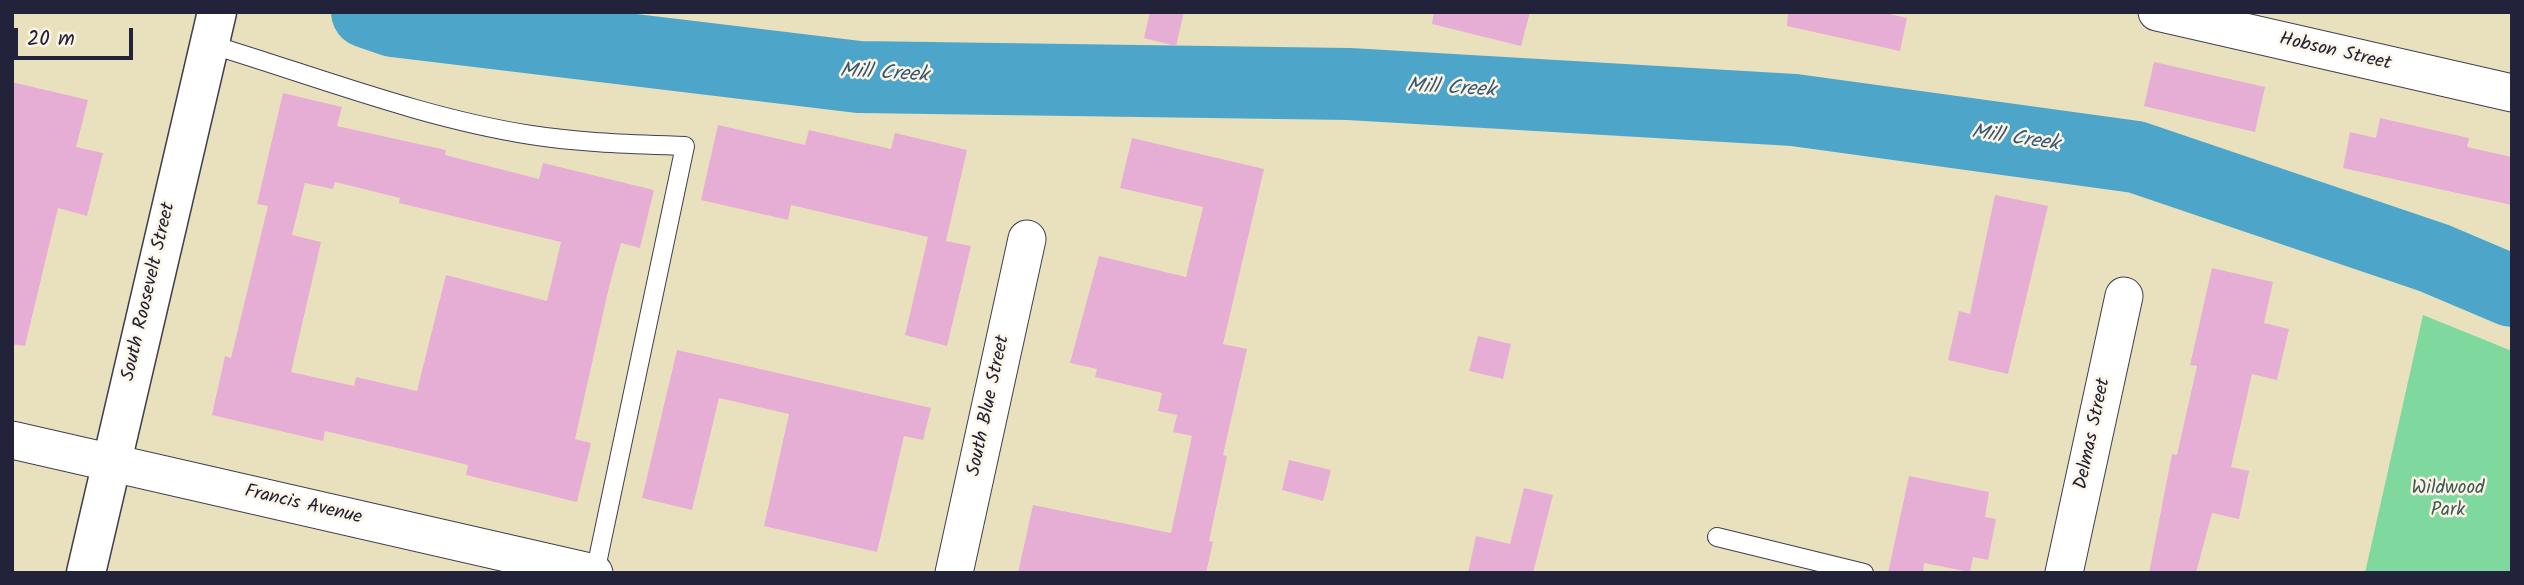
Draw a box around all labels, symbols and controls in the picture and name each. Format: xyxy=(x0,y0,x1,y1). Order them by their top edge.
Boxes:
scale bar xyxy=(18,14,136,58)
text: 20 m xyxy=(27,23,75,56)
street label: Hobson Street xyxy=(2277,29,2393,77)
water label: Mill Creek xyxy=(839,60,929,90)
water label: Mill Creek xyxy=(1406,75,1496,105)
water label: Mill Creek xyxy=(1969,121,2061,159)
street label: South Roosevelt Street xyxy=(118,201,182,383)
street label: South Blue Street xyxy=(964,334,1016,478)
street label: Delmas Street xyxy=(2071,376,2117,492)
park label: Wildwood Park xyxy=(2412,479,2484,523)
street label: Francis Avenue xyxy=(242,481,364,531)

